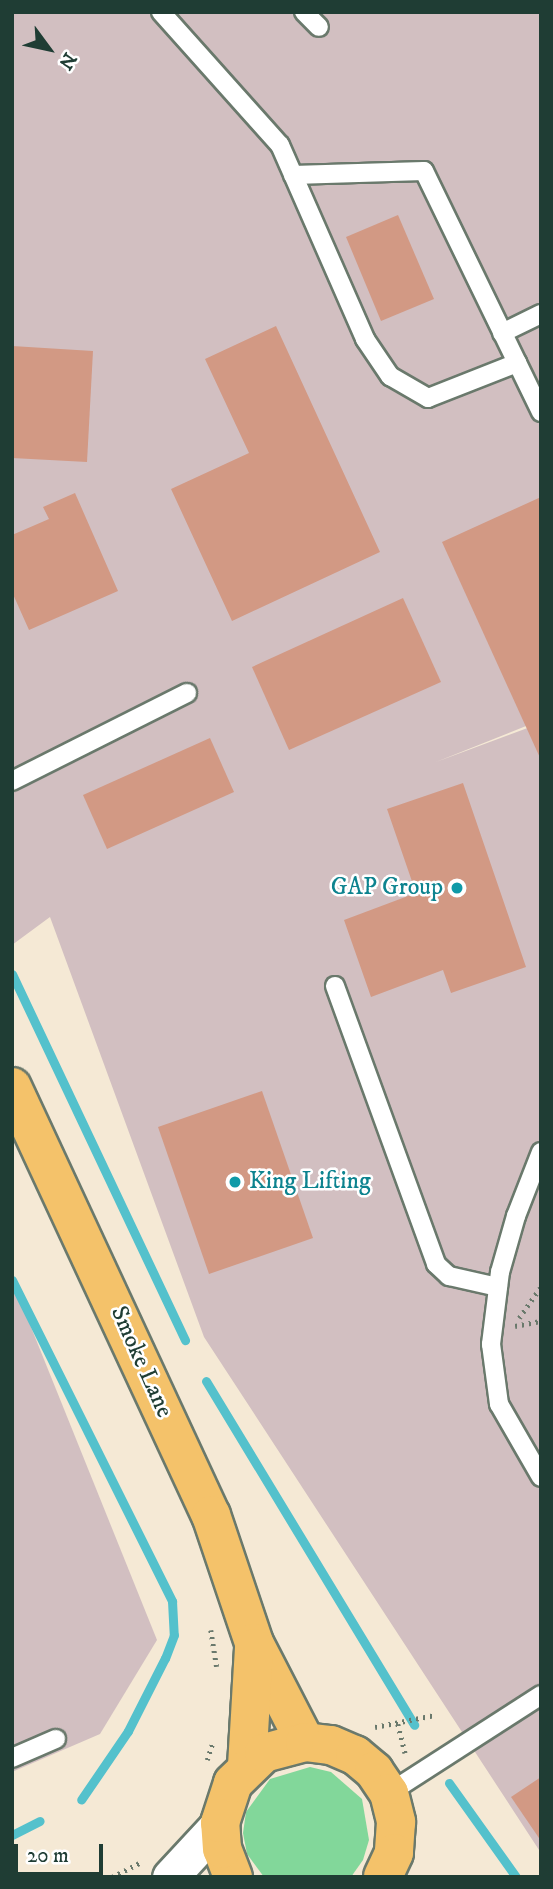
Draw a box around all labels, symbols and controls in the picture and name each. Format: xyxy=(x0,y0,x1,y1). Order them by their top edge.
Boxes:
north arrow xyxy=(14,14,84,84)
text: N xyxy=(53,48,81,74)
place label: GAP Group xyxy=(331,874,443,902)
marker: GAP Group xyxy=(449,880,465,896)
place label: King Lifting xyxy=(249,1168,371,1196)
marker: King Lifting xyxy=(227,1174,243,1190)
street label: Smoke Lane xyxy=(104,1302,178,1422)
scale bar xyxy=(18,1829,107,1873)
text: 20 m xyxy=(27,1843,69,1869)

